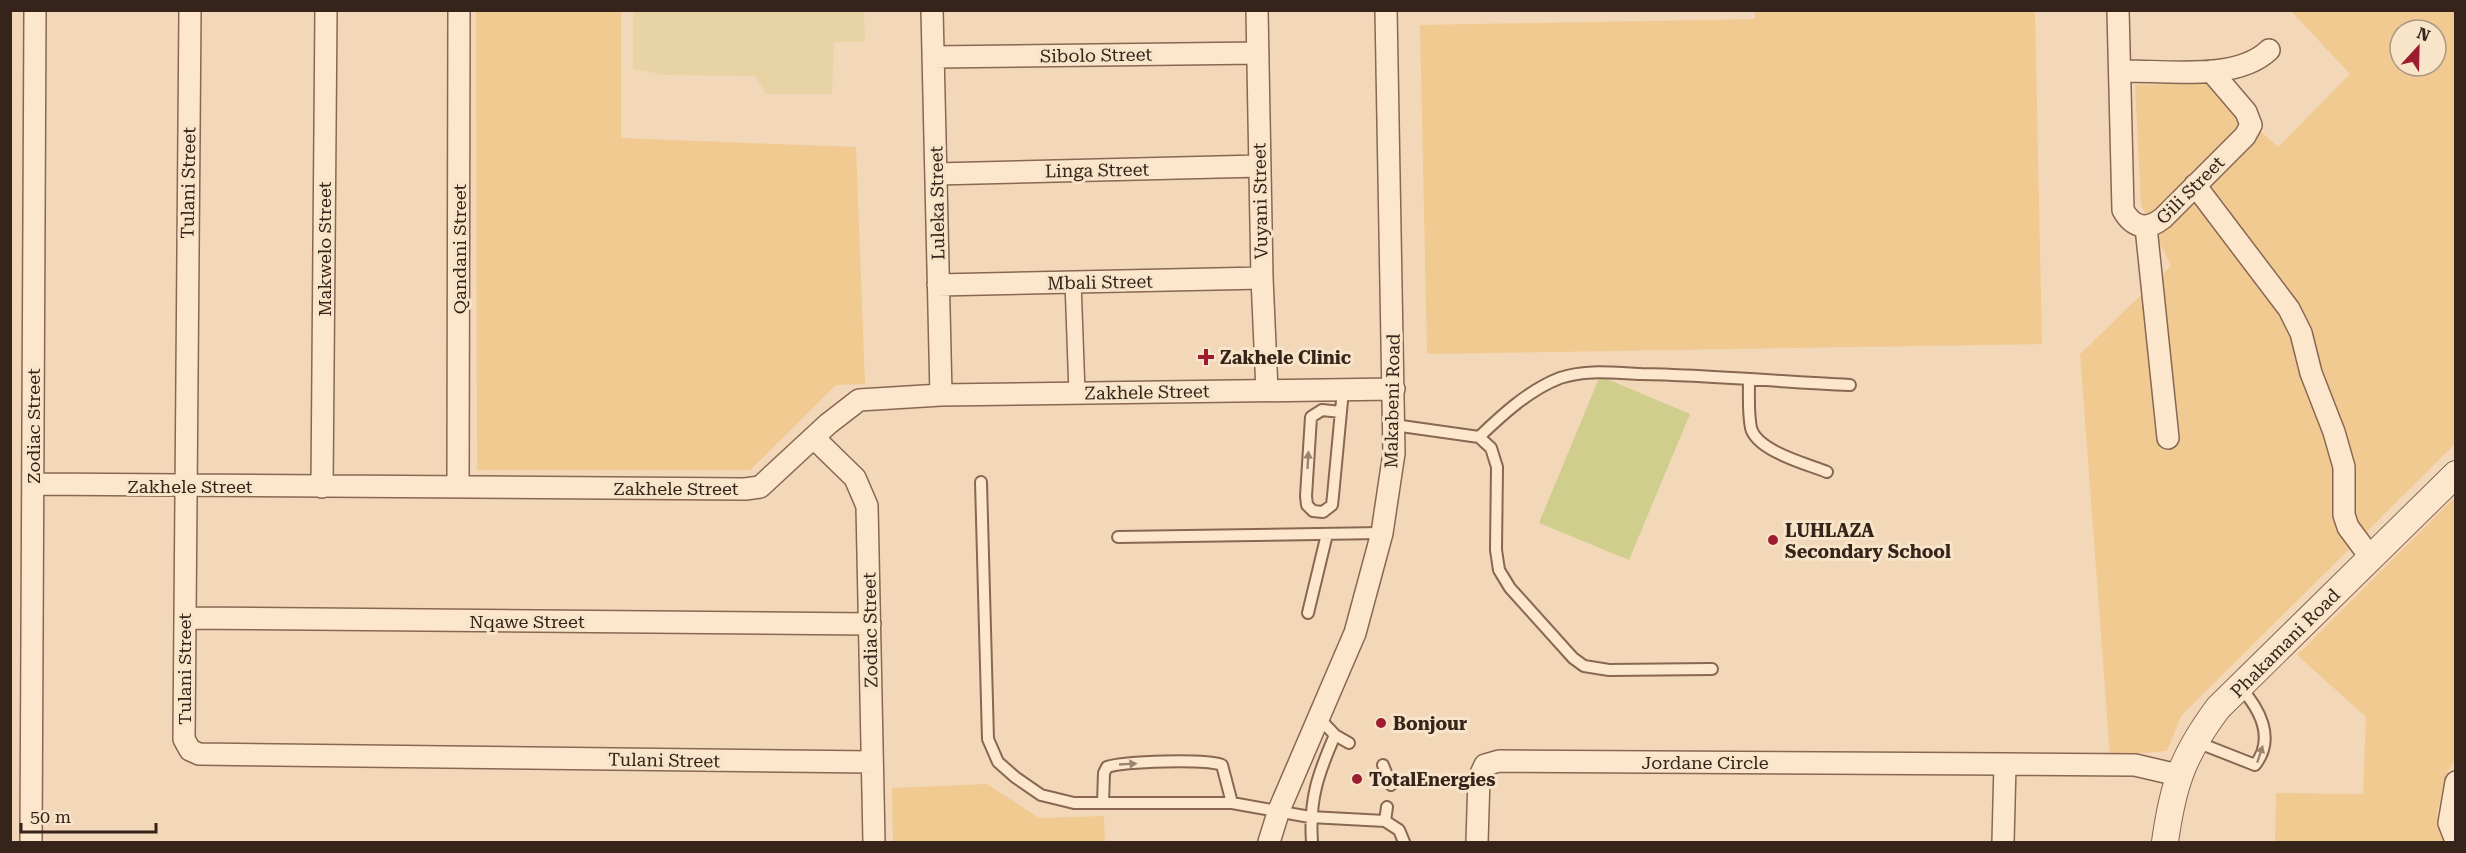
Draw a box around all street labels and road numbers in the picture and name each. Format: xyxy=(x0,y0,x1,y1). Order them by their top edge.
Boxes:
street label: Sibolo Street xyxy=(1040,44,1153,66)
street label: Tulani Street xyxy=(177,127,199,239)
street label: Vuyani Street xyxy=(1248,142,1272,260)
street label: Luleka Street xyxy=(925,145,948,260)
street label: Gili Street xyxy=(2152,152,2228,228)
street label: Linga Street xyxy=(1045,159,1150,181)
street label: Makwelo Street xyxy=(314,181,335,316)
street label: Qandani Street xyxy=(449,183,470,314)
street label: Mbali Street xyxy=(1047,271,1153,293)
street label: Makabeni Road xyxy=(1380,333,1404,469)
street label: Zodiac Street xyxy=(23,368,44,484)
street label: Zakhele Street xyxy=(1084,380,1210,404)
street label: Zakhele Street xyxy=(127,476,253,497)
street label: Zakhele Street xyxy=(613,478,739,499)
street label: Zodiac Street xyxy=(858,572,882,688)
street label: Phakamani Road xyxy=(2226,584,2344,702)
street label: Nqawe Street xyxy=(469,611,585,632)
street label: Tulani Street xyxy=(174,613,195,725)
street label: Tulani Street xyxy=(608,749,720,771)
street label: Jordane Circle xyxy=(1641,752,1769,773)

